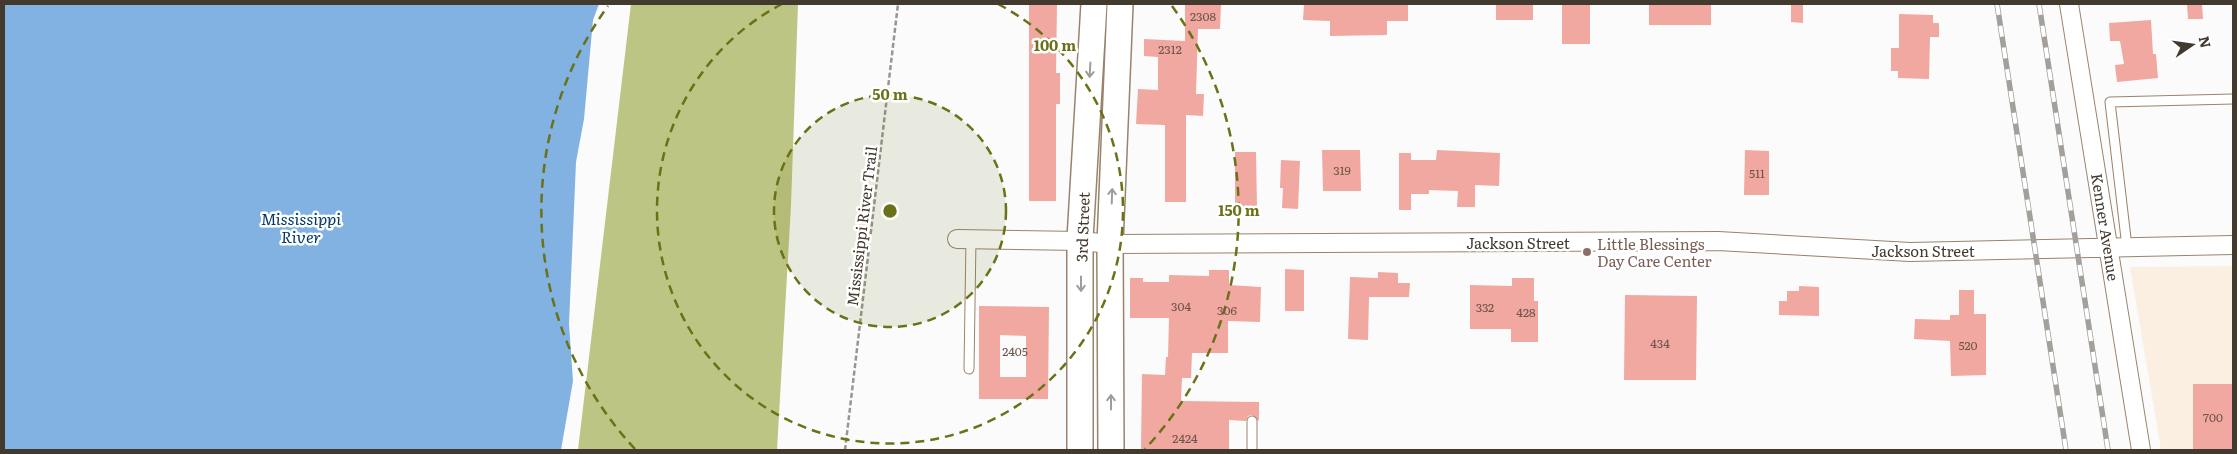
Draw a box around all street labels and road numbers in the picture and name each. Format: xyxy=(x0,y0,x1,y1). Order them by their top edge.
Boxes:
street label: Mississippi River Trail xyxy=(840,145,882,307)
street label: Kenner Avenue xyxy=(2086,172,2126,283)
street label: 3rd Street xyxy=(1069,192,1095,262)
street label: Jackson Street xyxy=(1466,231,1570,254)
street label: Jackson Street xyxy=(1871,239,1975,262)

